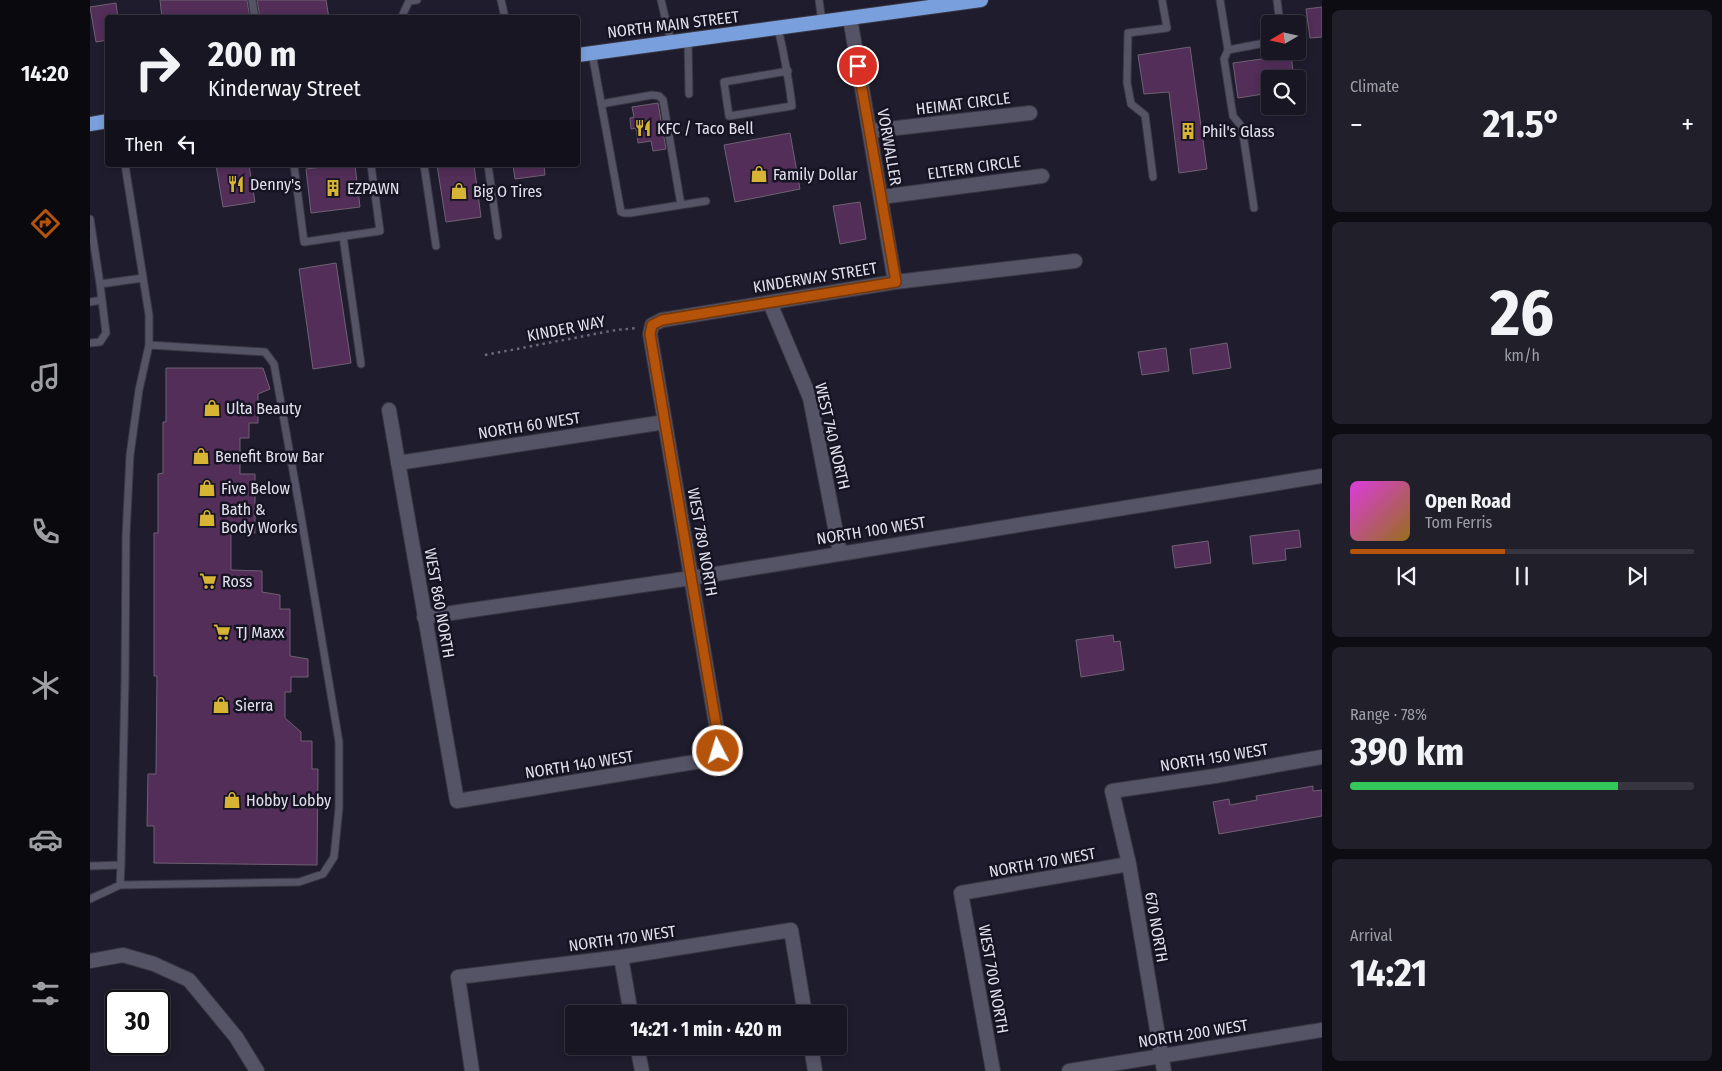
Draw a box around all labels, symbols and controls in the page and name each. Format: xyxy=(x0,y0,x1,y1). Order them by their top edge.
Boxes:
street label: NORTH MAIN STREET xyxy=(606,7,741,42)
north arrow xyxy=(1261,15,1306,60)
map controls xyxy=(1261,15,1306,115)
text: 200 m xyxy=(208,33,296,75)
icon: right xyxy=(125,35,190,100)
pin xyxy=(837,45,879,87)
icon: arrive xyxy=(844,52,872,80)
text: 14:20 xyxy=(21,60,69,87)
button: search xyxy=(1261,70,1306,115)
text: Kinderway Street xyxy=(208,75,361,102)
text: Climate xyxy=(1350,77,1399,96)
street label: HEIMAT CIRCLE xyxy=(915,88,1011,119)
text: 21.5° xyxy=(1483,101,1561,147)
street label: VORWALLER xyxy=(873,107,906,187)
text: − xyxy=(1350,108,1363,141)
text: + xyxy=(1681,108,1694,141)
restaurant icon: KFC / Taco Bell xyxy=(633,118,653,138)
place label: KFC / Taco Bell xyxy=(657,119,754,138)
building icon: Phil's Glass xyxy=(1178,121,1198,141)
place label: Phil's Glass xyxy=(1202,122,1275,141)
icon: left xyxy=(173,130,201,158)
text: Then xyxy=(125,133,163,156)
street label: ELTERN CIRCLE xyxy=(926,152,1022,183)
shop icon: Family Dollar xyxy=(749,164,769,184)
place label: Family Dollar xyxy=(773,165,858,184)
restaurant icon: Denny's xyxy=(226,174,246,194)
place label: Denny's xyxy=(250,175,301,194)
building icon: EZPAWN xyxy=(323,178,343,198)
place label: EZPAWN xyxy=(347,179,399,198)
shop icon: Big O Tires xyxy=(449,181,469,201)
place label: Big O Tires xyxy=(473,182,542,201)
icon: directions xyxy=(28,206,63,241)
street label: KINDERWAY STREET xyxy=(752,258,879,297)
text: 26 xyxy=(1490,274,1554,352)
street label: KINDER WAY xyxy=(525,312,607,345)
text: km/h xyxy=(1504,346,1540,365)
icon: music xyxy=(28,360,63,395)
street label: WEST 740 NORTH xyxy=(811,381,854,491)
shop icon: Ulta Beauty xyxy=(202,398,222,418)
place label: Ulta Beauty xyxy=(226,399,302,418)
street label: NORTH 60 WEST xyxy=(477,408,582,443)
shop icon: Benefit Brow Bar xyxy=(191,446,211,466)
place label: Benefit Brow Bar xyxy=(215,447,324,466)
shop icon: Five Below xyxy=(197,478,217,498)
place label: Five Below xyxy=(221,479,290,498)
street label: WEST 780 NORTH xyxy=(684,486,721,598)
text: Open Road xyxy=(1425,490,1511,513)
place label: Bath & Body Works xyxy=(221,500,298,537)
shop icon: Bath & Body Works xyxy=(197,508,217,528)
street label: NORTH 100 WEST xyxy=(815,512,927,548)
text: Tom Ferris xyxy=(1425,513,1492,532)
icon: phone xyxy=(28,514,63,549)
street label: WEST 860 NORTH xyxy=(420,547,459,660)
icon: previous xyxy=(1393,562,1421,590)
icon: pause xyxy=(1508,562,1536,590)
icon: next xyxy=(1623,562,1651,590)
supermarket icon: Ross xyxy=(198,571,218,591)
place label: Ross xyxy=(222,572,253,591)
supermarket icon: TJ Maxx xyxy=(212,622,232,642)
place label: TJ Maxx xyxy=(236,623,285,642)
icon: climate xyxy=(28,668,63,703)
shop icon: Sierra xyxy=(211,695,231,715)
place label: Sierra xyxy=(235,696,274,715)
text: Range · 78% xyxy=(1350,705,1427,724)
position arrow xyxy=(691,724,743,776)
text: 390 km xyxy=(1350,729,1464,775)
street label: NORTH 150 WEST xyxy=(1159,739,1270,775)
street label: NORTH 140 WEST xyxy=(524,746,635,782)
shop icon: Hobby Lobby xyxy=(222,790,242,810)
place label: Hobby Lobby xyxy=(246,791,332,810)
icon: car xyxy=(28,822,63,857)
street label: NORTH 170 WEST xyxy=(987,844,1097,881)
street label: 670 NORTH xyxy=(1141,890,1172,964)
street label: NORTH 170 WEST xyxy=(567,921,677,955)
street label: WEST 700 NORTH xyxy=(975,923,1012,1035)
text: Arrival xyxy=(1350,926,1392,945)
text: 14:21 xyxy=(1350,950,1427,996)
icon: filters xyxy=(28,976,63,1011)
speed limit sign: 30 xyxy=(105,990,170,1055)
street label: NORTH 200 WEST xyxy=(1137,1015,1250,1052)
text: 14:21 · 1 min · 420 m xyxy=(630,1018,782,1041)

